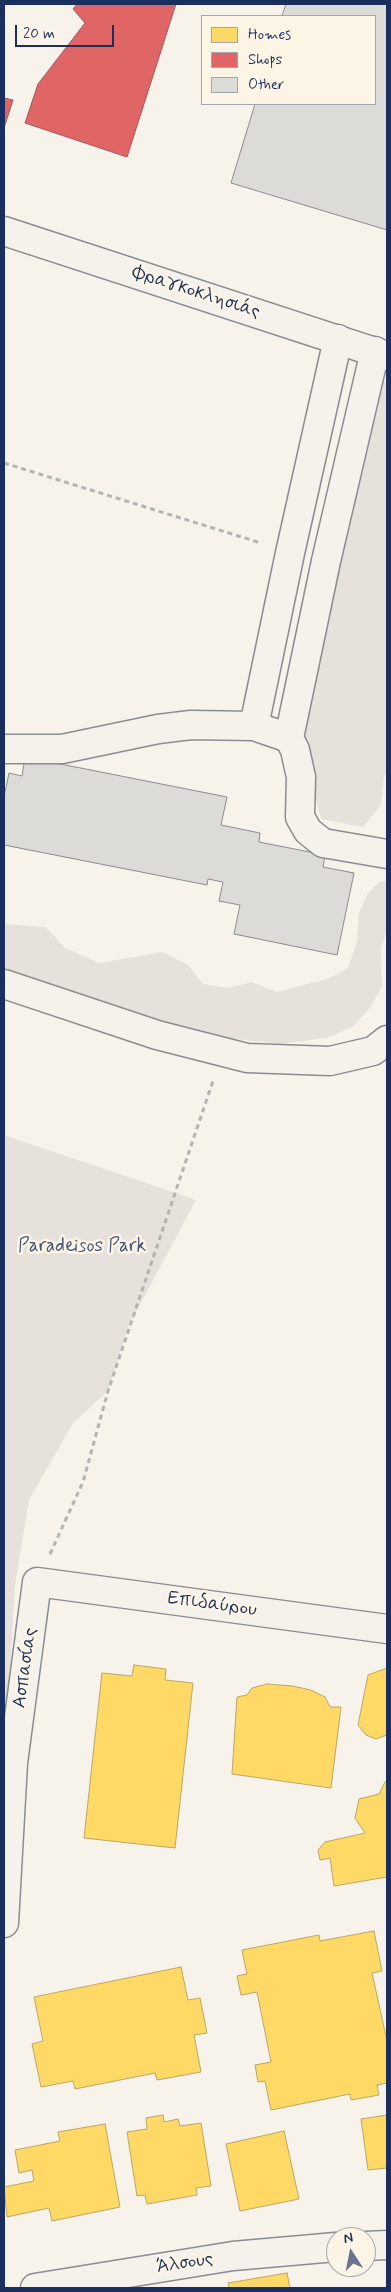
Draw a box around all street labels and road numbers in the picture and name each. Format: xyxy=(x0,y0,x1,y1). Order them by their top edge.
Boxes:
street label: Φραγκοκλησιάς xyxy=(129,262,263,324)
street label: Επιδαύρου xyxy=(166,1587,258,1623)
street label: Ασπασίας xyxy=(9,1626,43,1710)
street label: Άλσους xyxy=(155,2248,215,2280)

